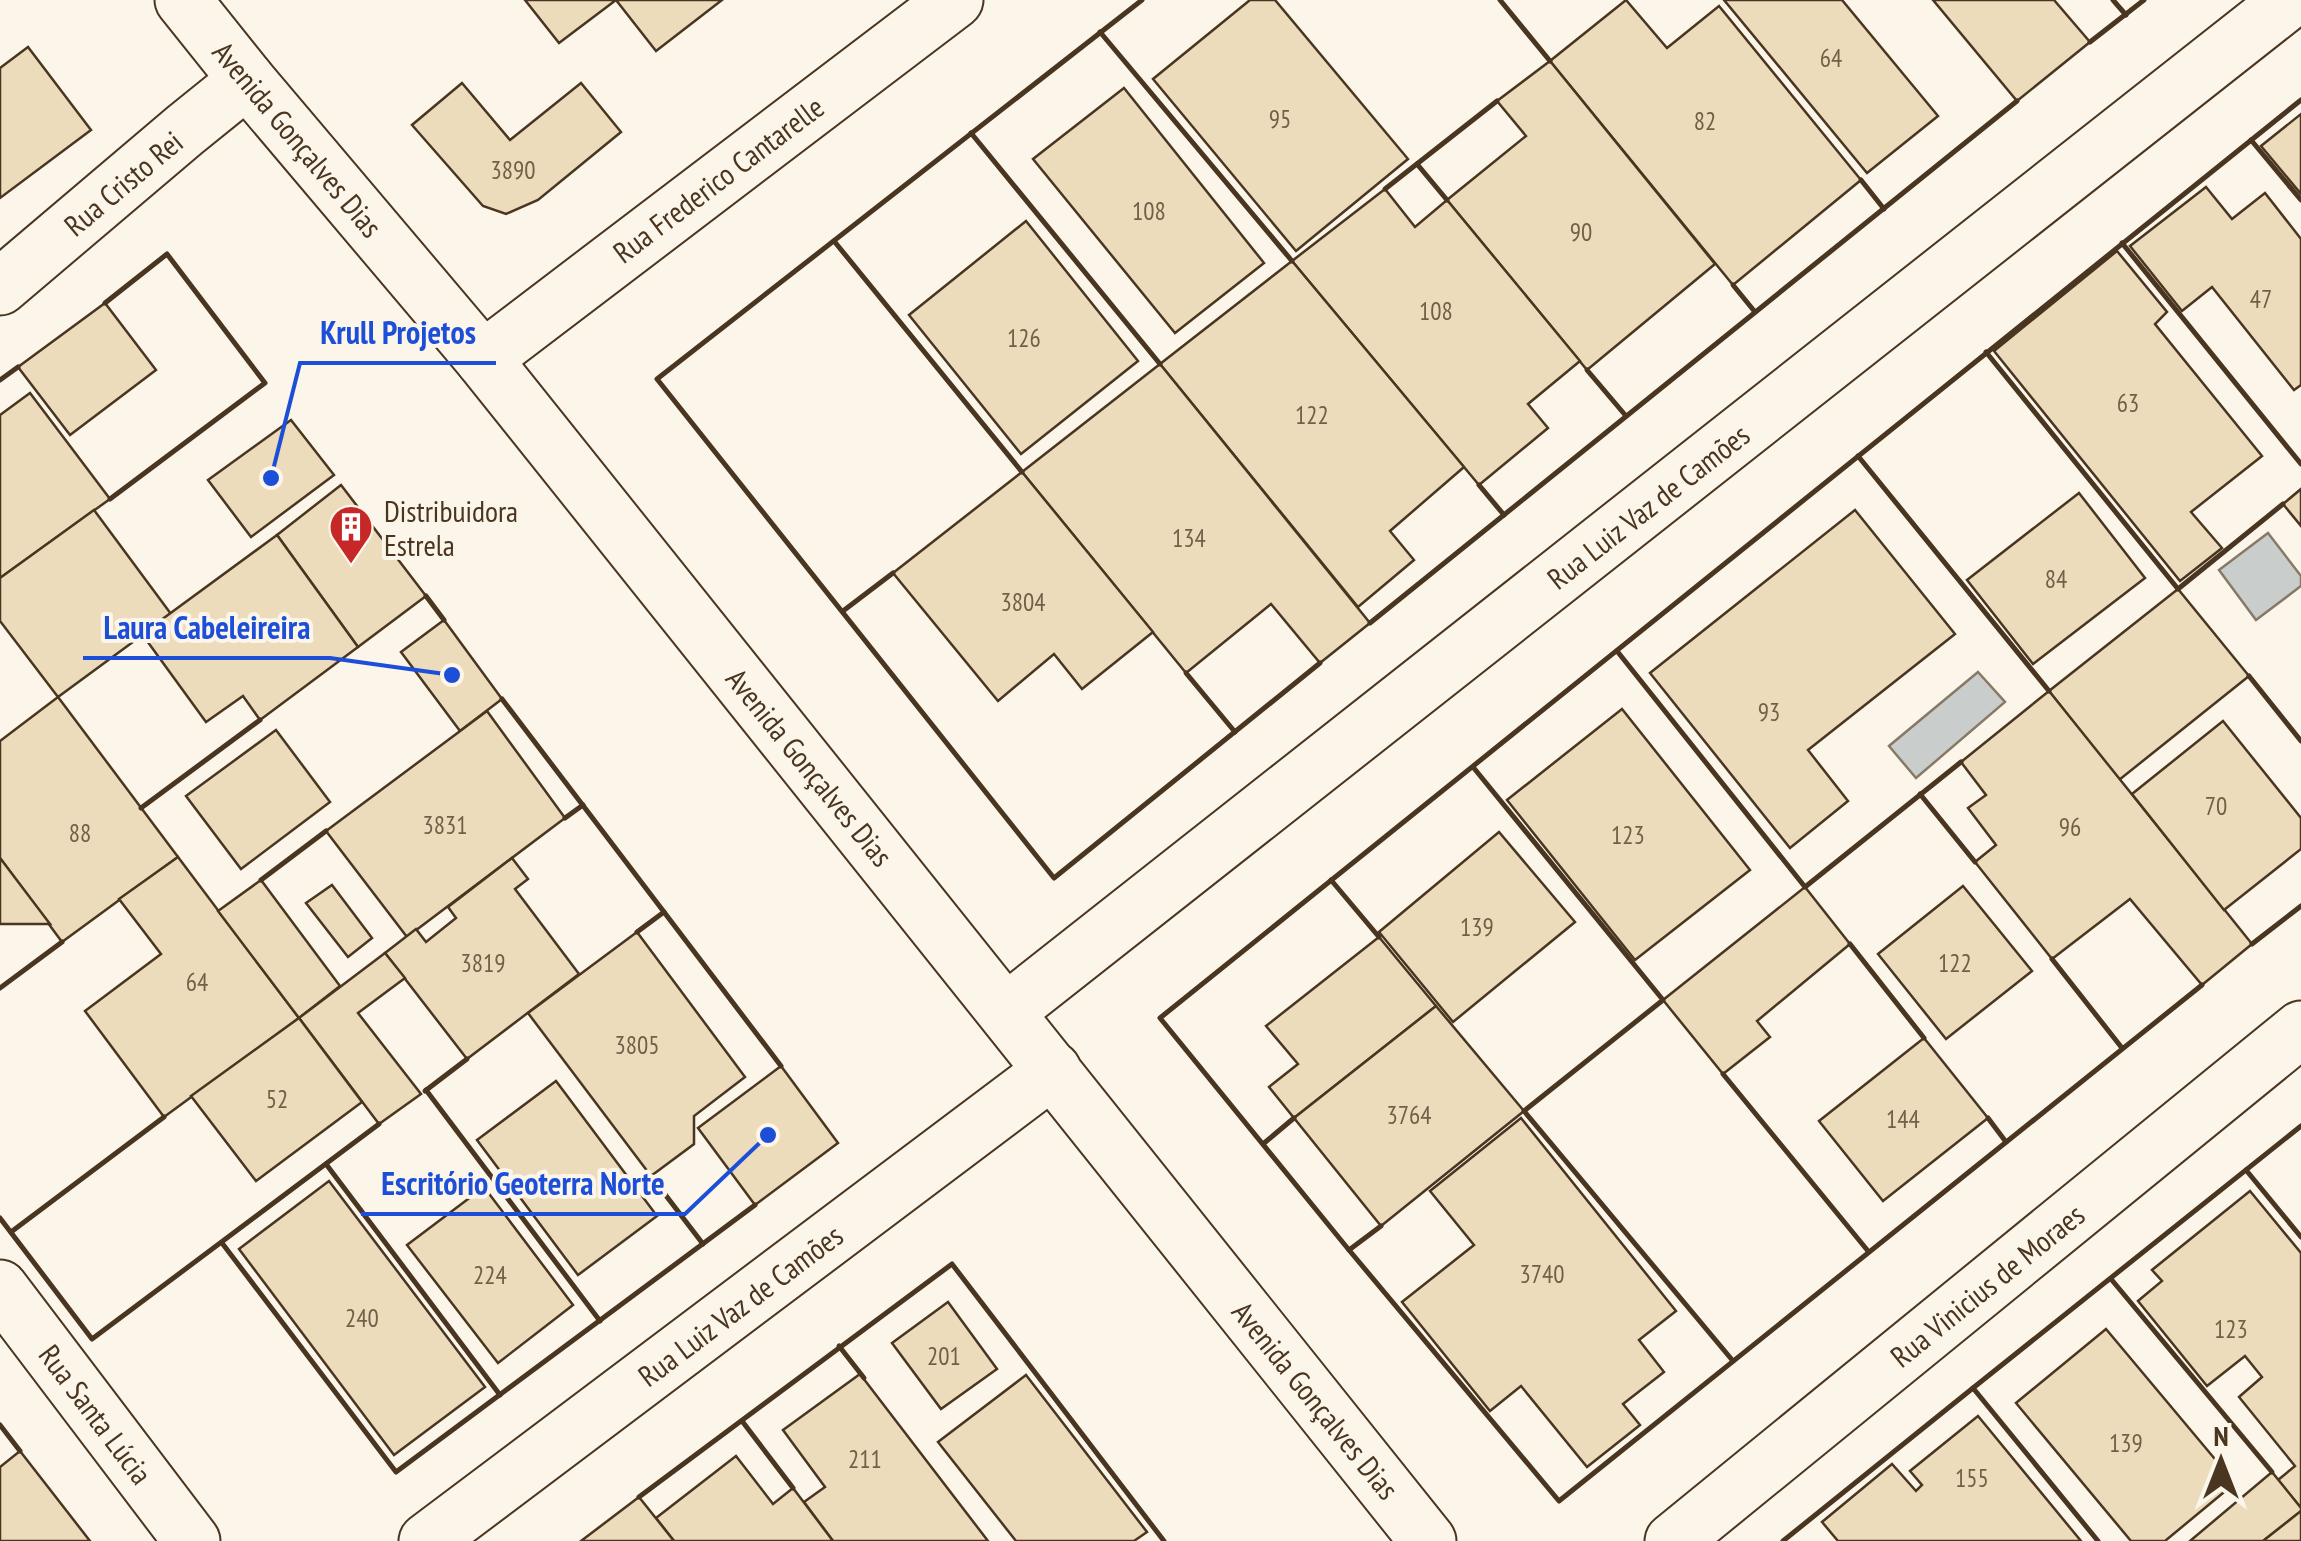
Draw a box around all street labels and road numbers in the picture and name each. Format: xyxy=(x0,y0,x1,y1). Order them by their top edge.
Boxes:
street label: Avenida Gonçalves Dias xyxy=(205,33,391,245)
street label: Rua Frederico Cantarelle xyxy=(605,87,831,271)
street label: Rua Cristo Rei xyxy=(56,122,190,244)
street label: Rua Luiz Vaz de Camões xyxy=(1539,415,1757,597)
street label: Avenida Gonçalves Dias xyxy=(718,660,902,874)
street label: Rua Vinicius de Moraes xyxy=(1882,1195,2092,1375)
street label: Rua Luiz Vaz de Camões xyxy=(630,1215,850,1395)
street label: Avenida Gonçalves Dias xyxy=(1224,1293,1408,1507)
street label: Rua Santa Lúcia xyxy=(31,1336,161,1492)

